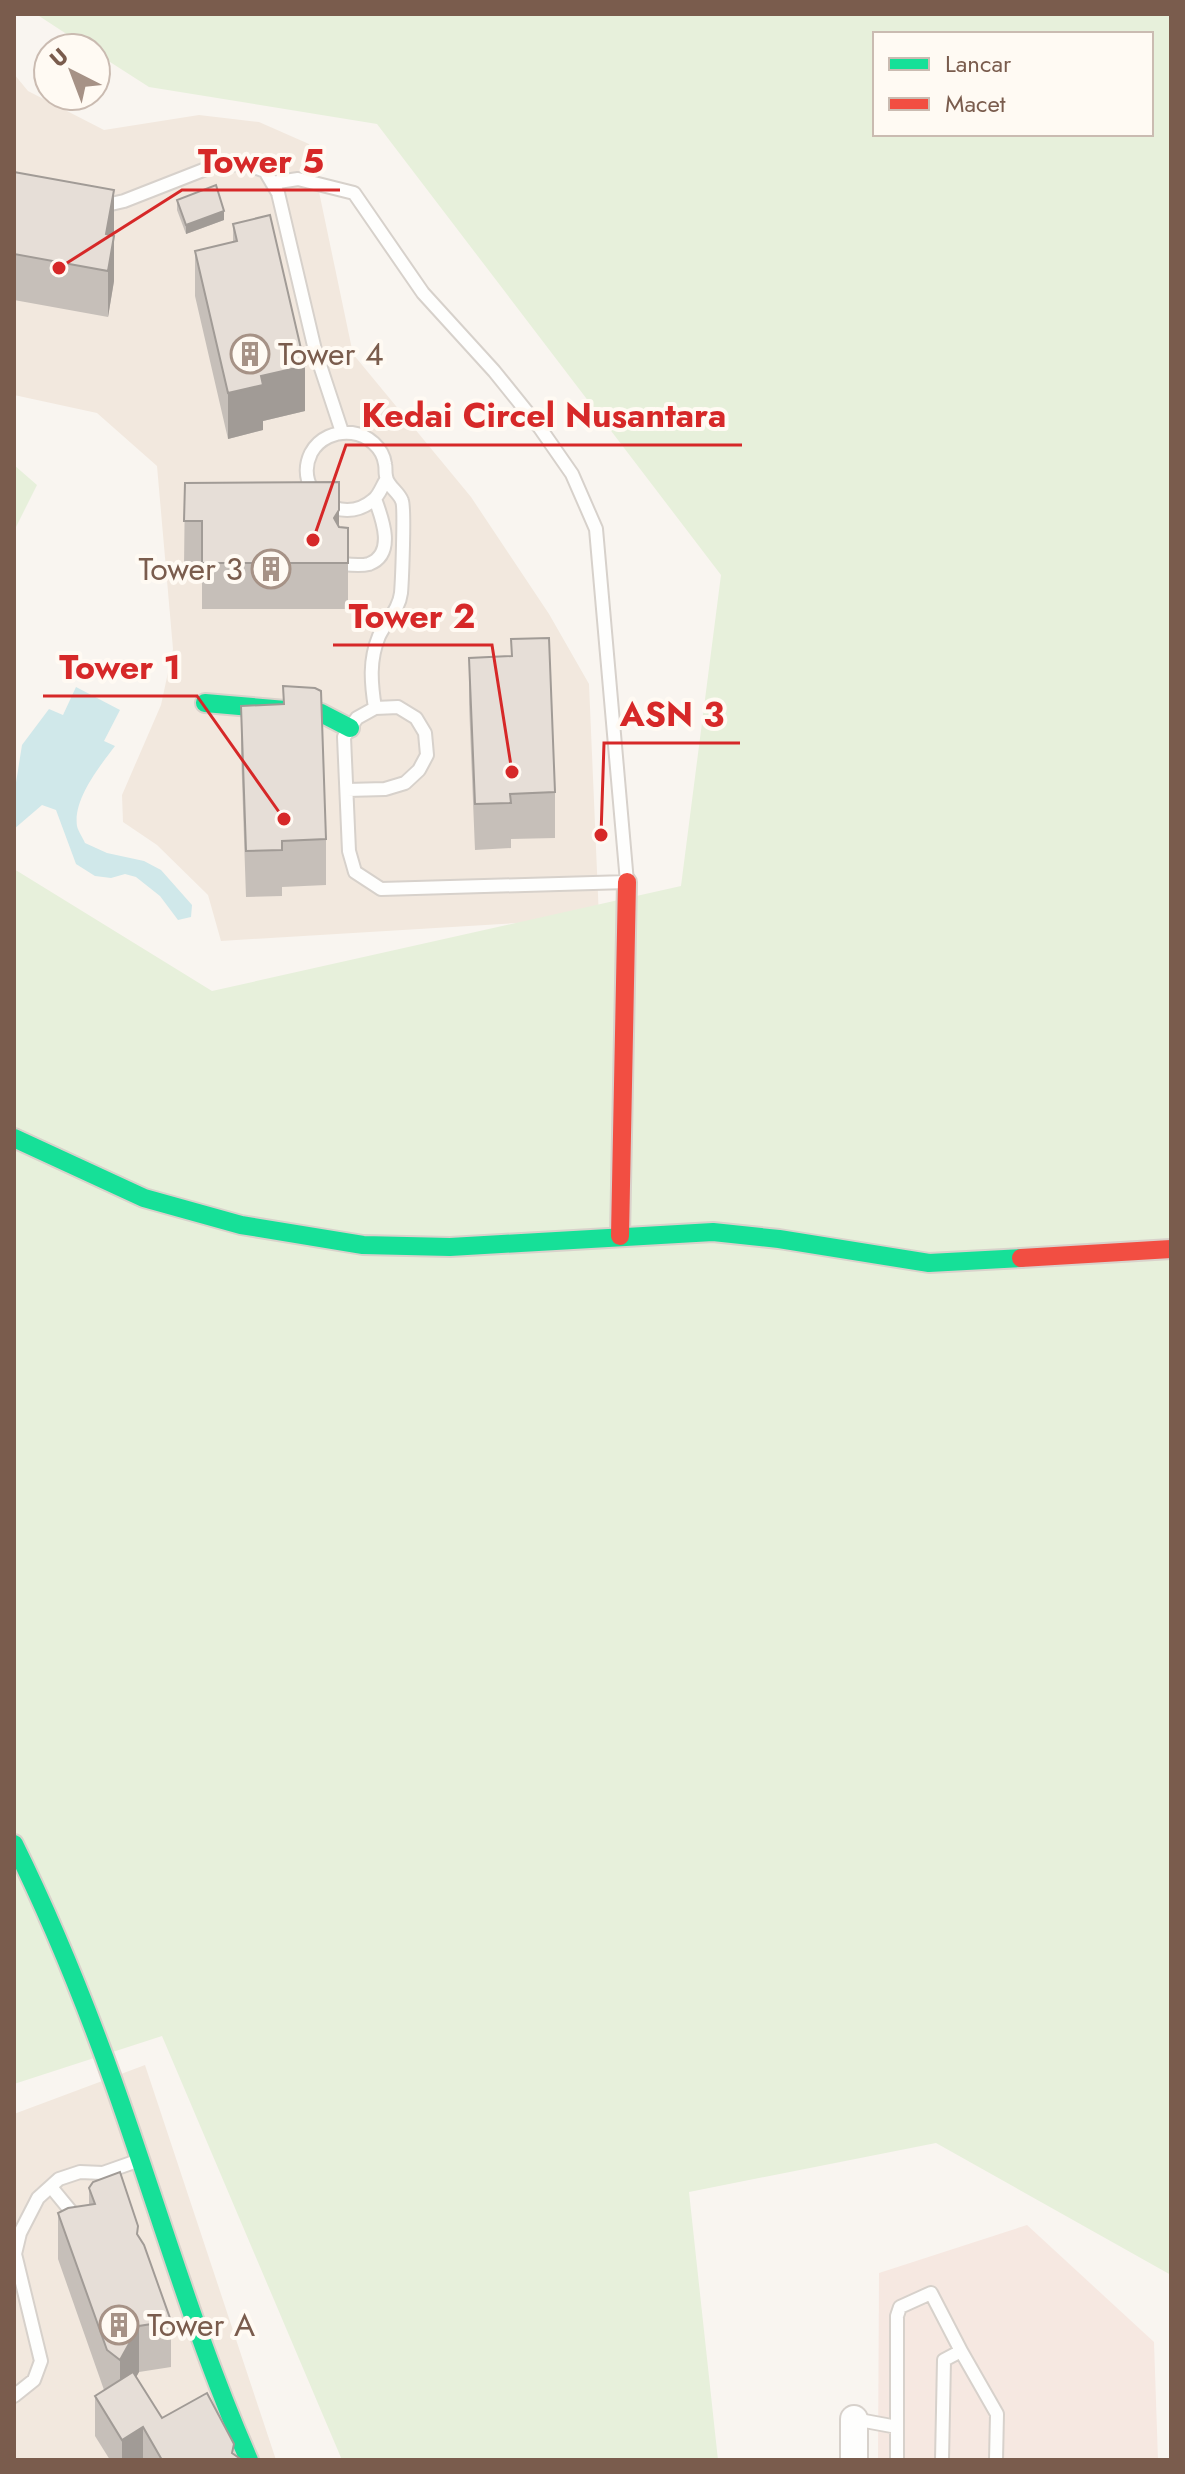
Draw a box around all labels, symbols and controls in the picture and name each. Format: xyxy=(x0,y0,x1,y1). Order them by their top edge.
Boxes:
north arrow xyxy=(32,32,112,112)
legend xyxy=(873,32,1153,136)
text: U xyxy=(42,40,75,74)
text: Lancar xyxy=(945,46,1012,81)
text: Macet xyxy=(945,86,1006,121)
callout: Tower 5 xyxy=(182,132,340,190)
text: Tower 5 xyxy=(198,137,324,186)
place label: Tower 4 xyxy=(278,331,384,377)
building icon: Tower 4 xyxy=(229,333,271,375)
callout: Kedai Circel Nusantara xyxy=(346,387,742,445)
text: Kedai Circel Nusantara xyxy=(362,391,726,440)
place label: Tower 3 xyxy=(139,546,243,592)
building icon: Tower 3 xyxy=(250,548,292,590)
callout: Tower 2 xyxy=(333,587,492,645)
text: Tower 2 xyxy=(349,592,475,641)
callout: Tower 1 xyxy=(43,638,197,696)
text: Tower 1 xyxy=(59,643,181,692)
callout: ASN 3 xyxy=(604,685,740,743)
text: ASN 3 xyxy=(619,690,724,739)
place label: Tower A xyxy=(147,2302,255,2348)
building icon: Tower A xyxy=(98,2304,140,2346)

